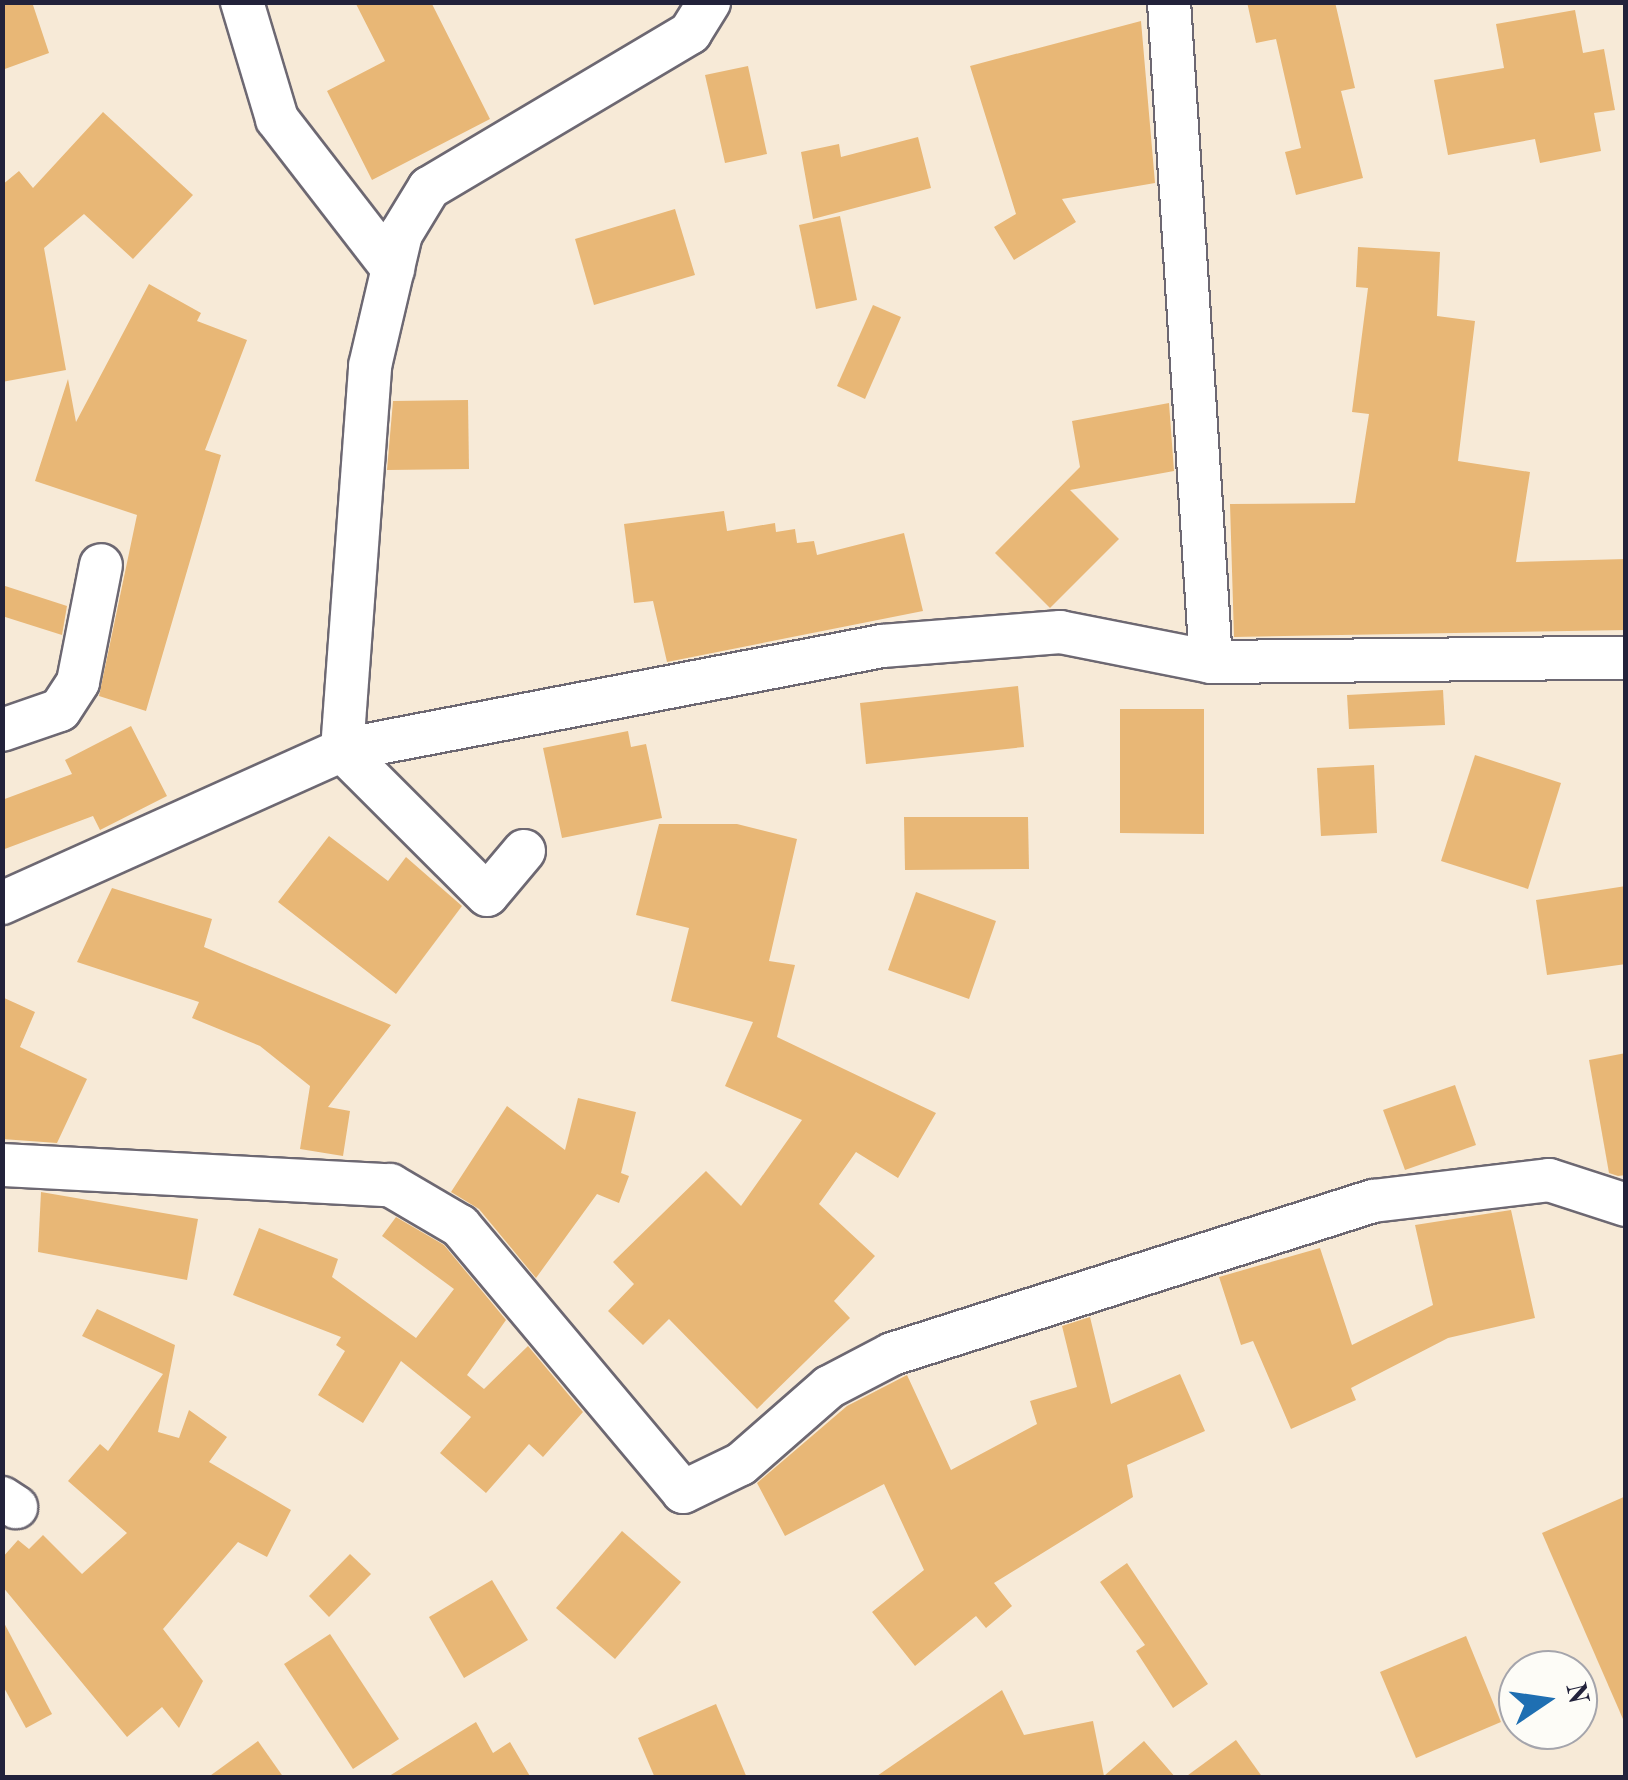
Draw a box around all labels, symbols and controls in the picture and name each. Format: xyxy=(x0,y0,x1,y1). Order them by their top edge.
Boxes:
north arrow xyxy=(1498,1650,1598,1750)
text: N xyxy=(1559,1680,1591,1707)

